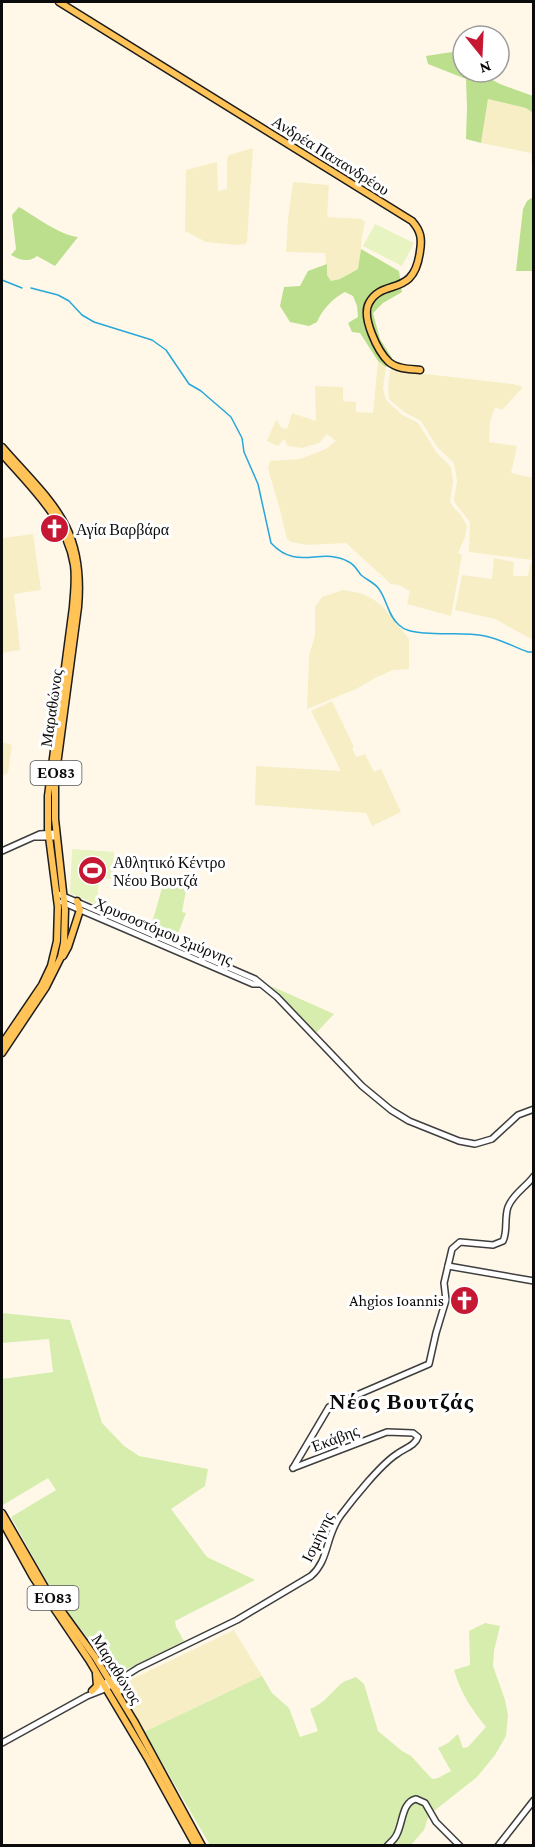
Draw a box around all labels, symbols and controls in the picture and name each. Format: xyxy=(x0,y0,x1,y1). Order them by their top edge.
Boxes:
north arrow xyxy=(451,24,511,84)
text: N xyxy=(478,58,493,78)
street label: Ανδρέα Παπανδρέου xyxy=(268,112,393,199)
church icon: Αγία Βαρβάρα xyxy=(39,513,71,545)
place label: Αγία Βαρβάρα xyxy=(76,521,170,539)
street label: Μαραθώνος xyxy=(38,667,66,748)
road number: ΕΟ83 xyxy=(31,761,82,785)
place label: Αθλητικό Κέντρο Νέου Βουτζά xyxy=(113,854,226,890)
sports icon: Αθλητικό Κέντρο Νέου Βουτζά xyxy=(76,855,108,887)
street label: Χρυσοστόμου Σμύρνης xyxy=(92,895,236,970)
church icon: Ahgios Ioannis xyxy=(449,1284,481,1316)
place label: Ahgios Ioannis xyxy=(349,1292,444,1310)
district label: Νέος Βουτζάς xyxy=(330,1389,474,1414)
street label: Εκάβης xyxy=(309,1422,362,1456)
street label: Ισμήνης xyxy=(298,1509,338,1565)
road number: ΕΟ83 xyxy=(28,1586,78,1610)
street label: Μαραθώνος xyxy=(88,1631,145,1708)

